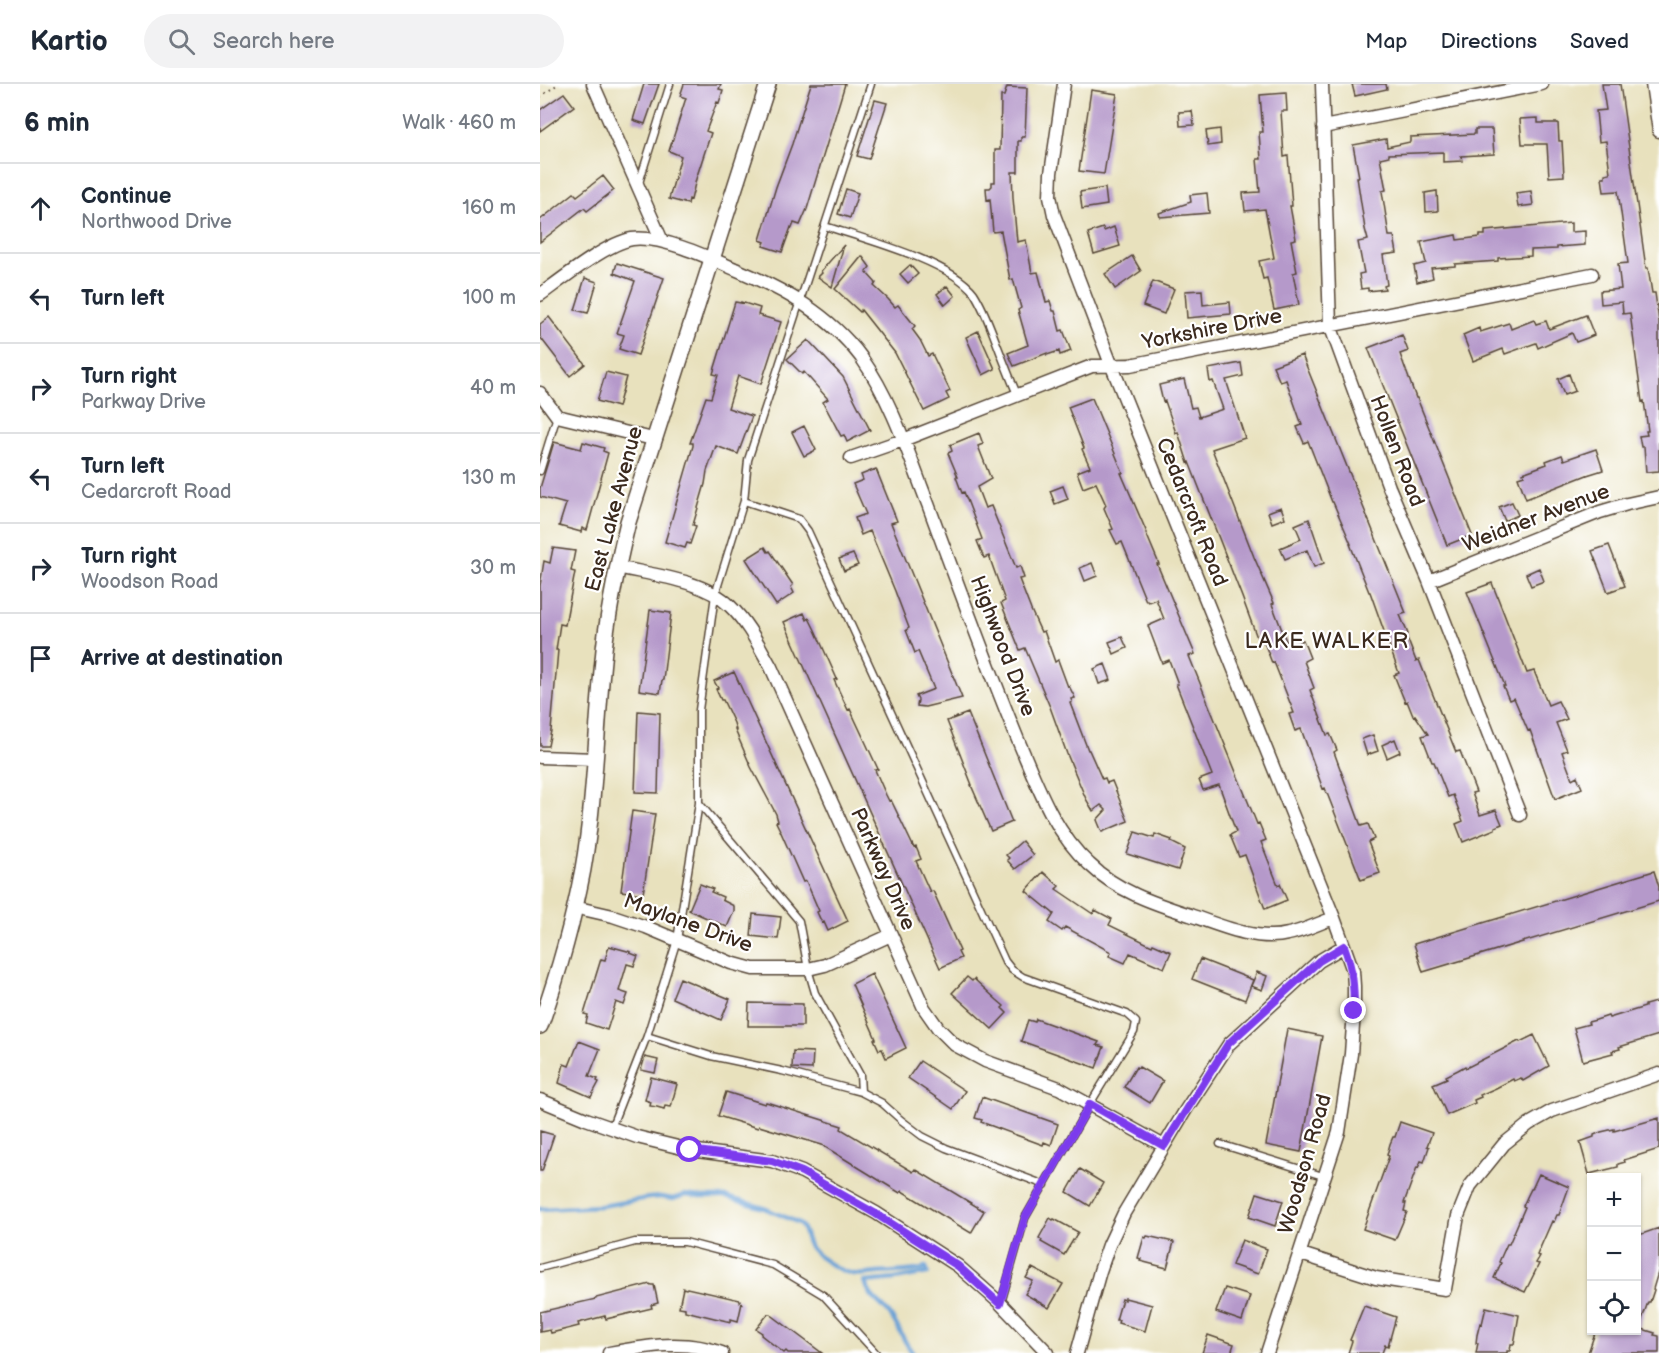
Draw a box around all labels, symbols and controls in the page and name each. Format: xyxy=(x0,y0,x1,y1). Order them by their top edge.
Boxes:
search box xyxy=(144,14,564,68)
text: Kartio xyxy=(30,25,108,58)
icon: search xyxy=(165,25,198,58)
text: Search here xyxy=(213,28,335,55)
text: Map xyxy=(1365,29,1408,54)
text: Directions xyxy=(1441,29,1537,54)
text: Saved xyxy=(1570,29,1629,54)
text: 6 min xyxy=(24,108,90,139)
text: Walk · 460 m xyxy=(402,111,516,135)
text: Continue xyxy=(81,183,171,210)
icon: ahead xyxy=(24,192,57,225)
text: 160 m xyxy=(462,196,516,220)
text: Northwood Drive xyxy=(81,210,232,234)
icon: left xyxy=(24,282,57,315)
text: Turn left xyxy=(81,285,165,312)
text: 100 m xyxy=(463,286,516,310)
street label: Yorkshire Drive xyxy=(1139,303,1284,355)
text: Turn right xyxy=(81,363,177,390)
icon: right xyxy=(24,372,57,405)
text: 40 m xyxy=(470,376,516,400)
text: Parkway Drive xyxy=(81,390,206,414)
street label: Hollen Road xyxy=(1364,392,1430,510)
street label: East Lake Avenue xyxy=(580,424,648,594)
street label: Cedarcroft Road xyxy=(1151,434,1233,590)
text: Turn left xyxy=(81,453,165,480)
icon: left xyxy=(24,462,57,495)
text: 130 m xyxy=(462,466,516,490)
street label: Weidner Avenue xyxy=(1459,478,1613,558)
text: Cedarcroft Road xyxy=(81,480,232,504)
text: Turn right xyxy=(81,543,177,570)
icon: right xyxy=(24,552,57,585)
text: 30 m xyxy=(470,556,516,580)
text: Woodson Road xyxy=(81,570,219,594)
street label: Highwood Drive xyxy=(965,572,1041,720)
district label: LAKE WALKER xyxy=(1244,628,1410,655)
icon: arrive xyxy=(24,642,57,675)
text: Arrive at destination xyxy=(81,645,283,672)
street label: Parkway Drive xyxy=(845,804,921,934)
street label: Maylane Drive xyxy=(620,888,756,958)
route end xyxy=(1340,997,1366,1023)
street label: Woodson Road xyxy=(1273,1091,1337,1237)
route start xyxy=(676,1136,702,1162)
map controls xyxy=(1587,1173,1641,1335)
button: + xyxy=(1587,1173,1641,1227)
button: − xyxy=(1587,1227,1641,1281)
button: locate xyxy=(1587,1281,1641,1335)

